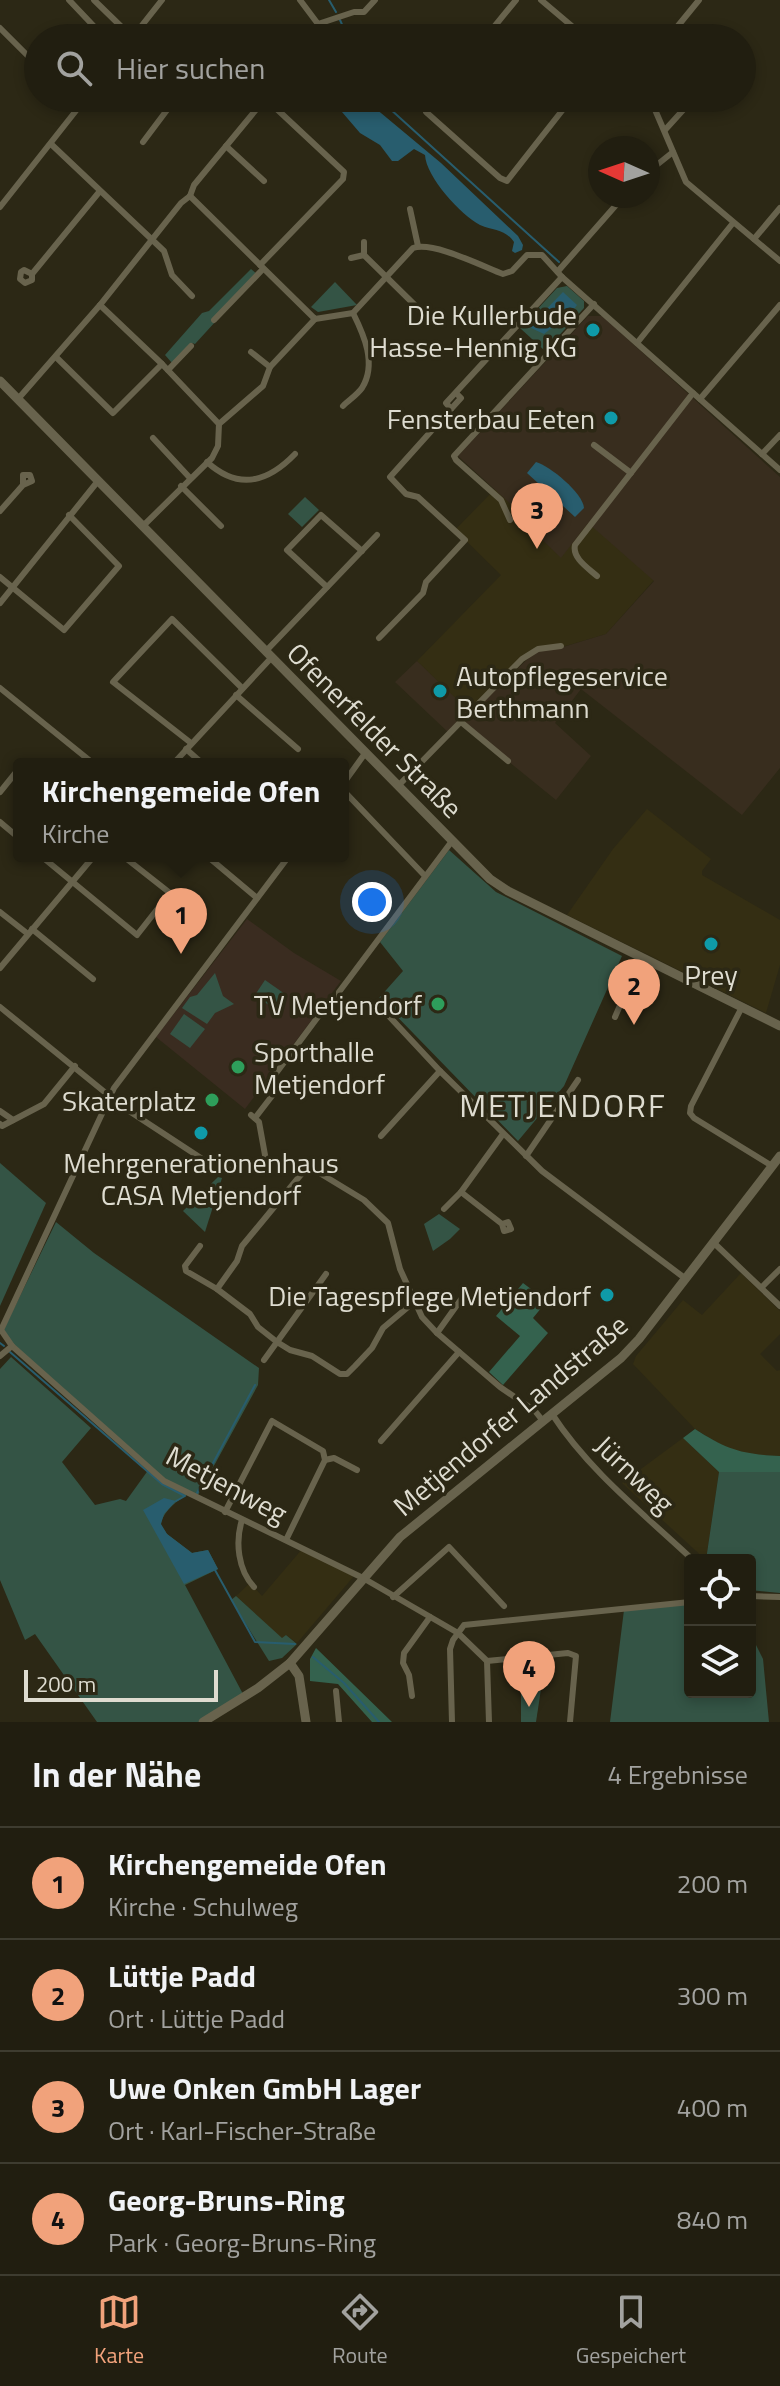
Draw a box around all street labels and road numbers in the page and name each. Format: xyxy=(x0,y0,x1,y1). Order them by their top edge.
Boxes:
street label: Ofenerfelder Straße xyxy=(277,632,473,828)
street label: Metjendorfer Landstraße xyxy=(383,1304,637,1526)
street label: Jürnweg xyxy=(585,1425,685,1523)
street label: Metjenweg xyxy=(159,1434,295,1534)

